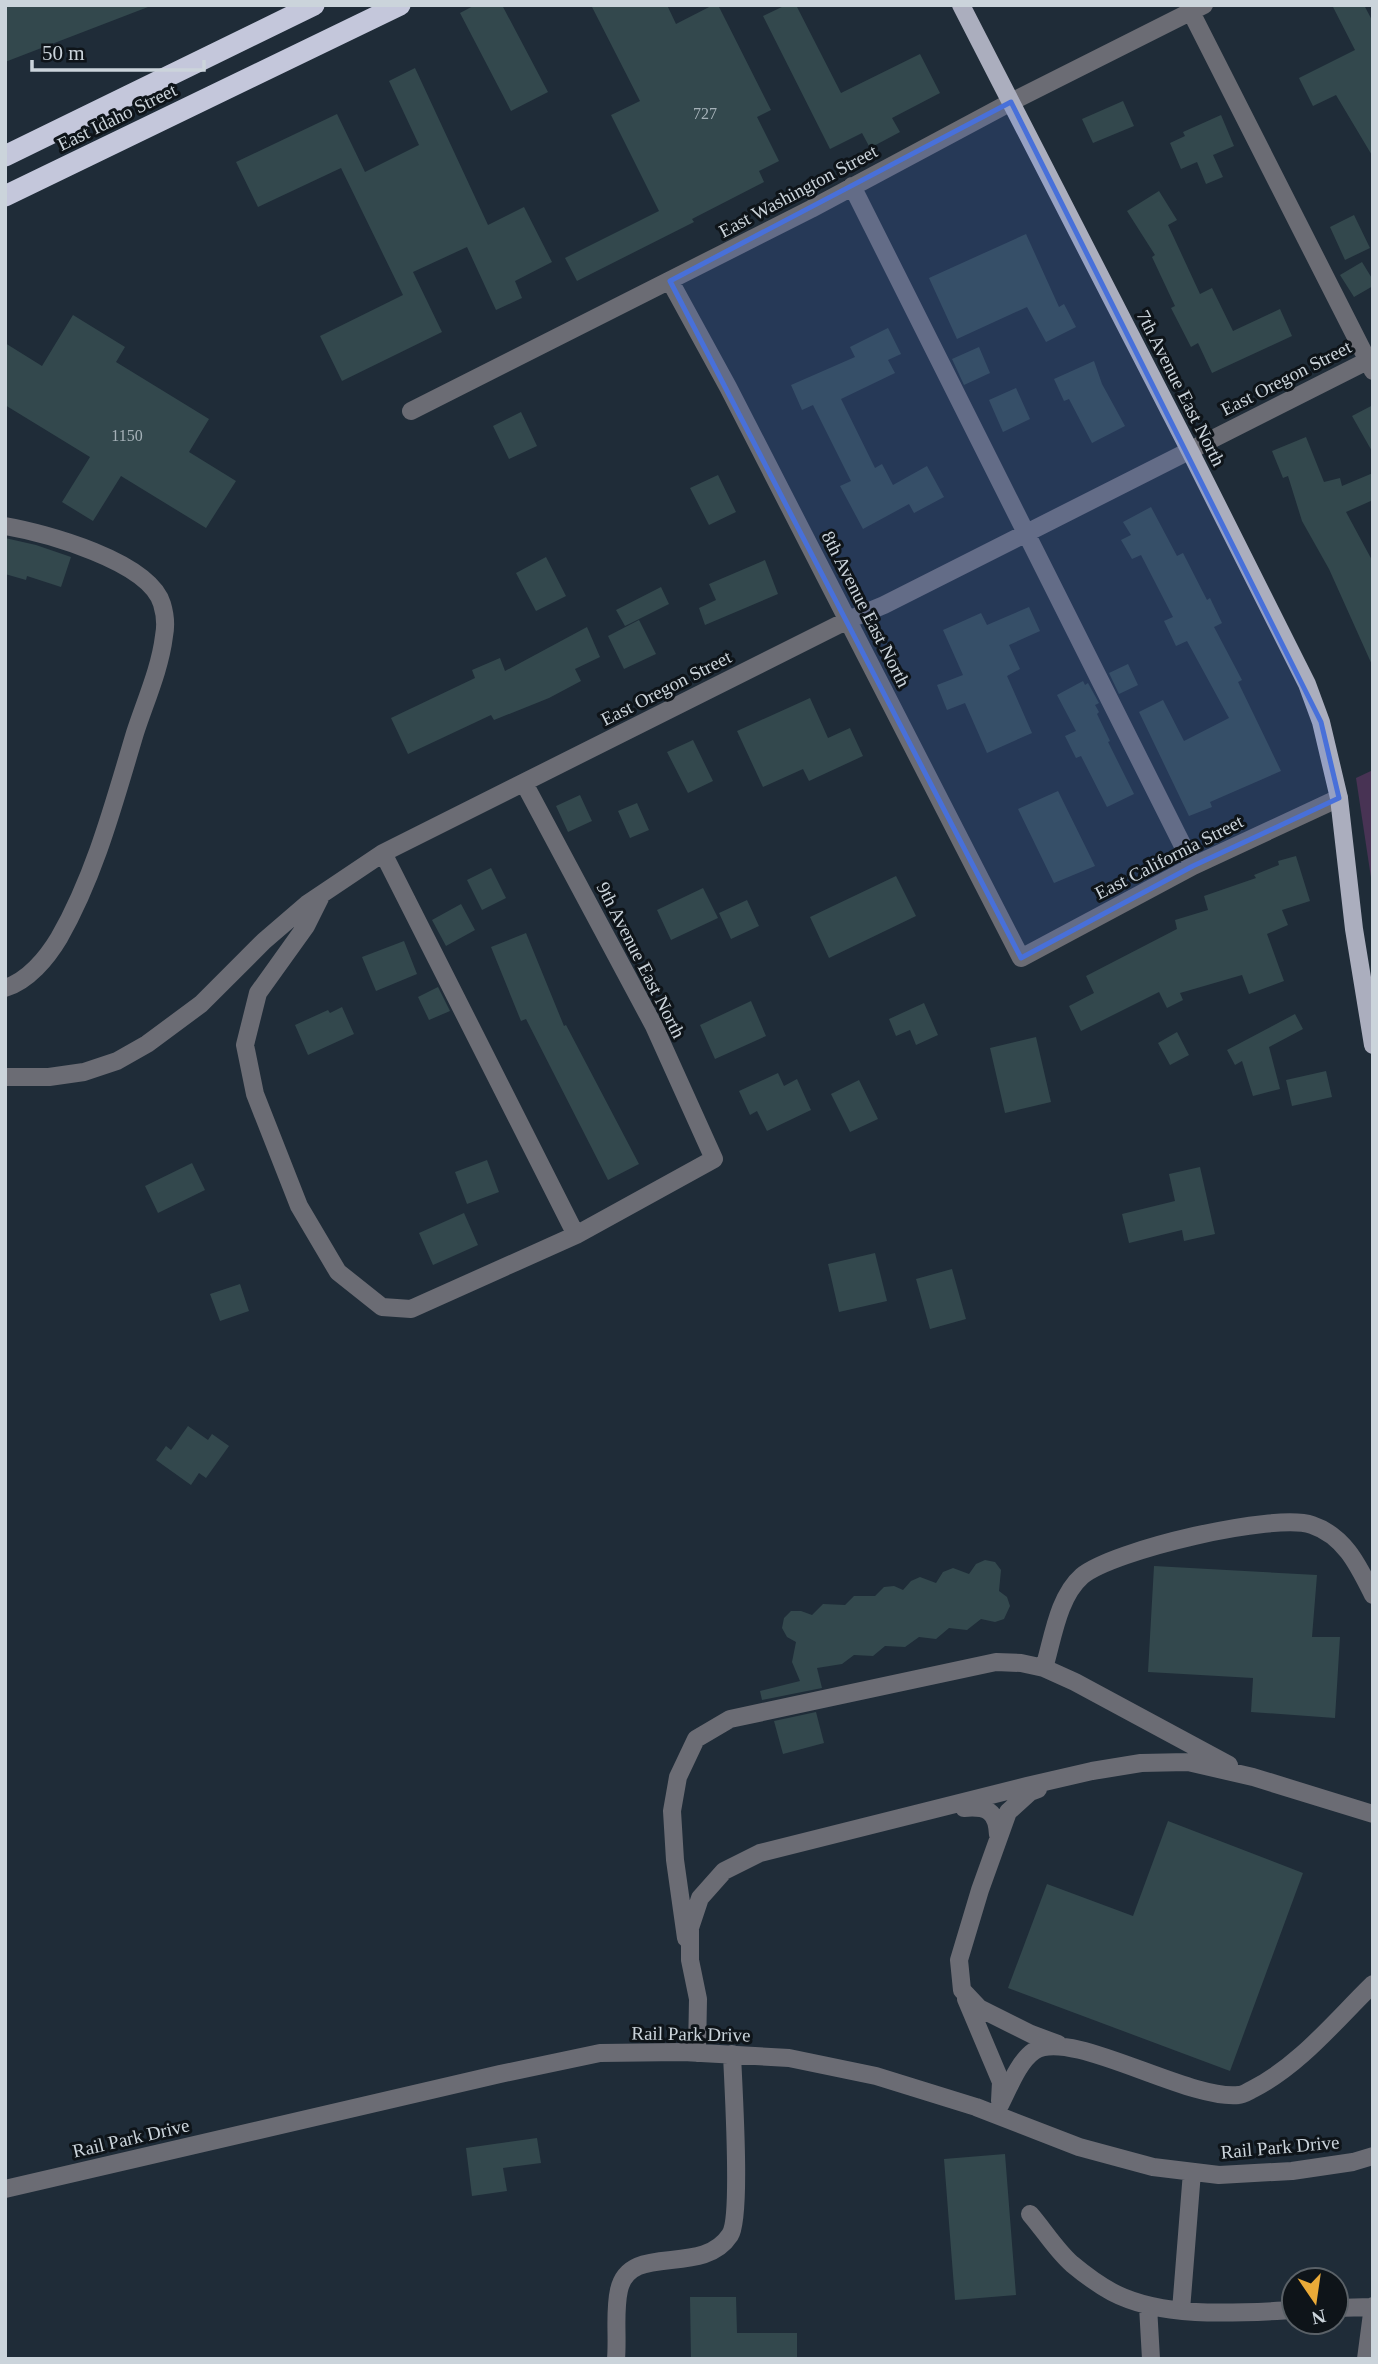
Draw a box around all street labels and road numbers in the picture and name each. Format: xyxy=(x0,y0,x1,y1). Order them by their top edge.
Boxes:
street label: East Idaho Street xyxy=(54,79,181,155)
street label: East Washington Street xyxy=(715,140,881,242)
street label: 7th Avenue East North xyxy=(1133,307,1230,470)
street label: East Oregon Street xyxy=(1217,336,1355,420)
street label: 8th Avenue East North xyxy=(818,528,915,691)
street label: East Oregon Street xyxy=(597,646,735,730)
street label: East California Street xyxy=(1091,810,1247,903)
street label: 9th Avenue East North xyxy=(593,879,690,1042)
street label: Rail Park Drive xyxy=(631,2022,751,2046)
street label: Rail Park Drive xyxy=(71,2114,191,2162)
street label: Rail Park Drive xyxy=(1220,2131,1340,2163)

